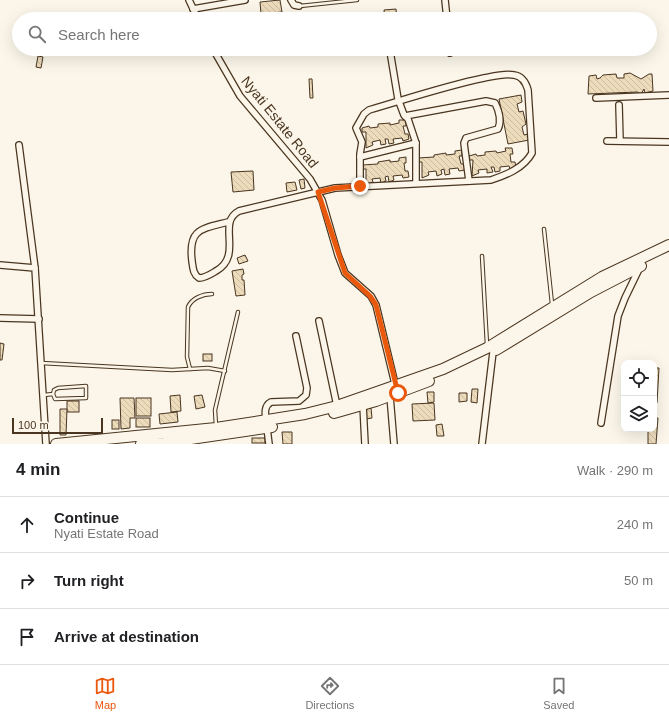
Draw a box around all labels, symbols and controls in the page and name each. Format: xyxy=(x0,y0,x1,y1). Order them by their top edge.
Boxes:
search box xyxy=(12,12,657,56)
icon: search xyxy=(26,23,48,45)
text: Search here xyxy=(58,26,140,43)
street label: Nyati Estate Road xyxy=(238,73,322,171)
route end xyxy=(351,177,369,195)
map controls xyxy=(621,360,657,432)
button: locate xyxy=(621,360,657,396)
route start xyxy=(389,384,407,402)
button: layers xyxy=(621,396,657,432)
scale bar xyxy=(12,416,103,435)
text: 100 m xyxy=(18,419,49,431)
text: 4 min xyxy=(16,460,60,479)
text: Walk · 290 m xyxy=(577,463,653,478)
text: Continue xyxy=(54,509,119,526)
icon: ahead xyxy=(16,514,38,536)
text: 240 m xyxy=(617,517,653,532)
text: Nyati Estate Road xyxy=(54,526,159,541)
icon: right xyxy=(16,570,38,592)
text: Turn right xyxy=(54,572,124,589)
text: 50 m xyxy=(624,573,653,588)
icon: arrive xyxy=(16,626,38,648)
text: Arrive at destination xyxy=(54,628,199,645)
tab: Map xyxy=(94,675,116,711)
tab: Directions xyxy=(305,675,354,711)
tab: Saved xyxy=(543,675,574,711)

